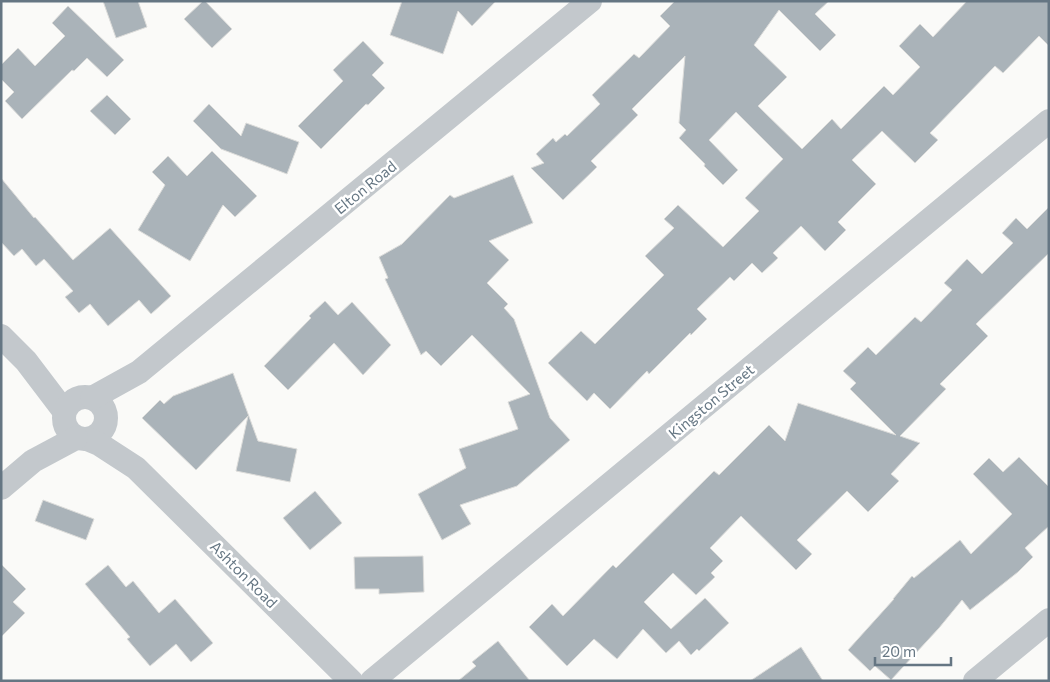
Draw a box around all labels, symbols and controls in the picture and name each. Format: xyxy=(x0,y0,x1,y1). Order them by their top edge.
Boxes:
street label: Elton Road xyxy=(330,157,400,217)
street label: Kingston Street xyxy=(665,360,757,442)
street label: Ashton Road xyxy=(207,537,281,611)
scale bar xyxy=(875,634,951,666)
text: 20 m xyxy=(882,642,916,660)

